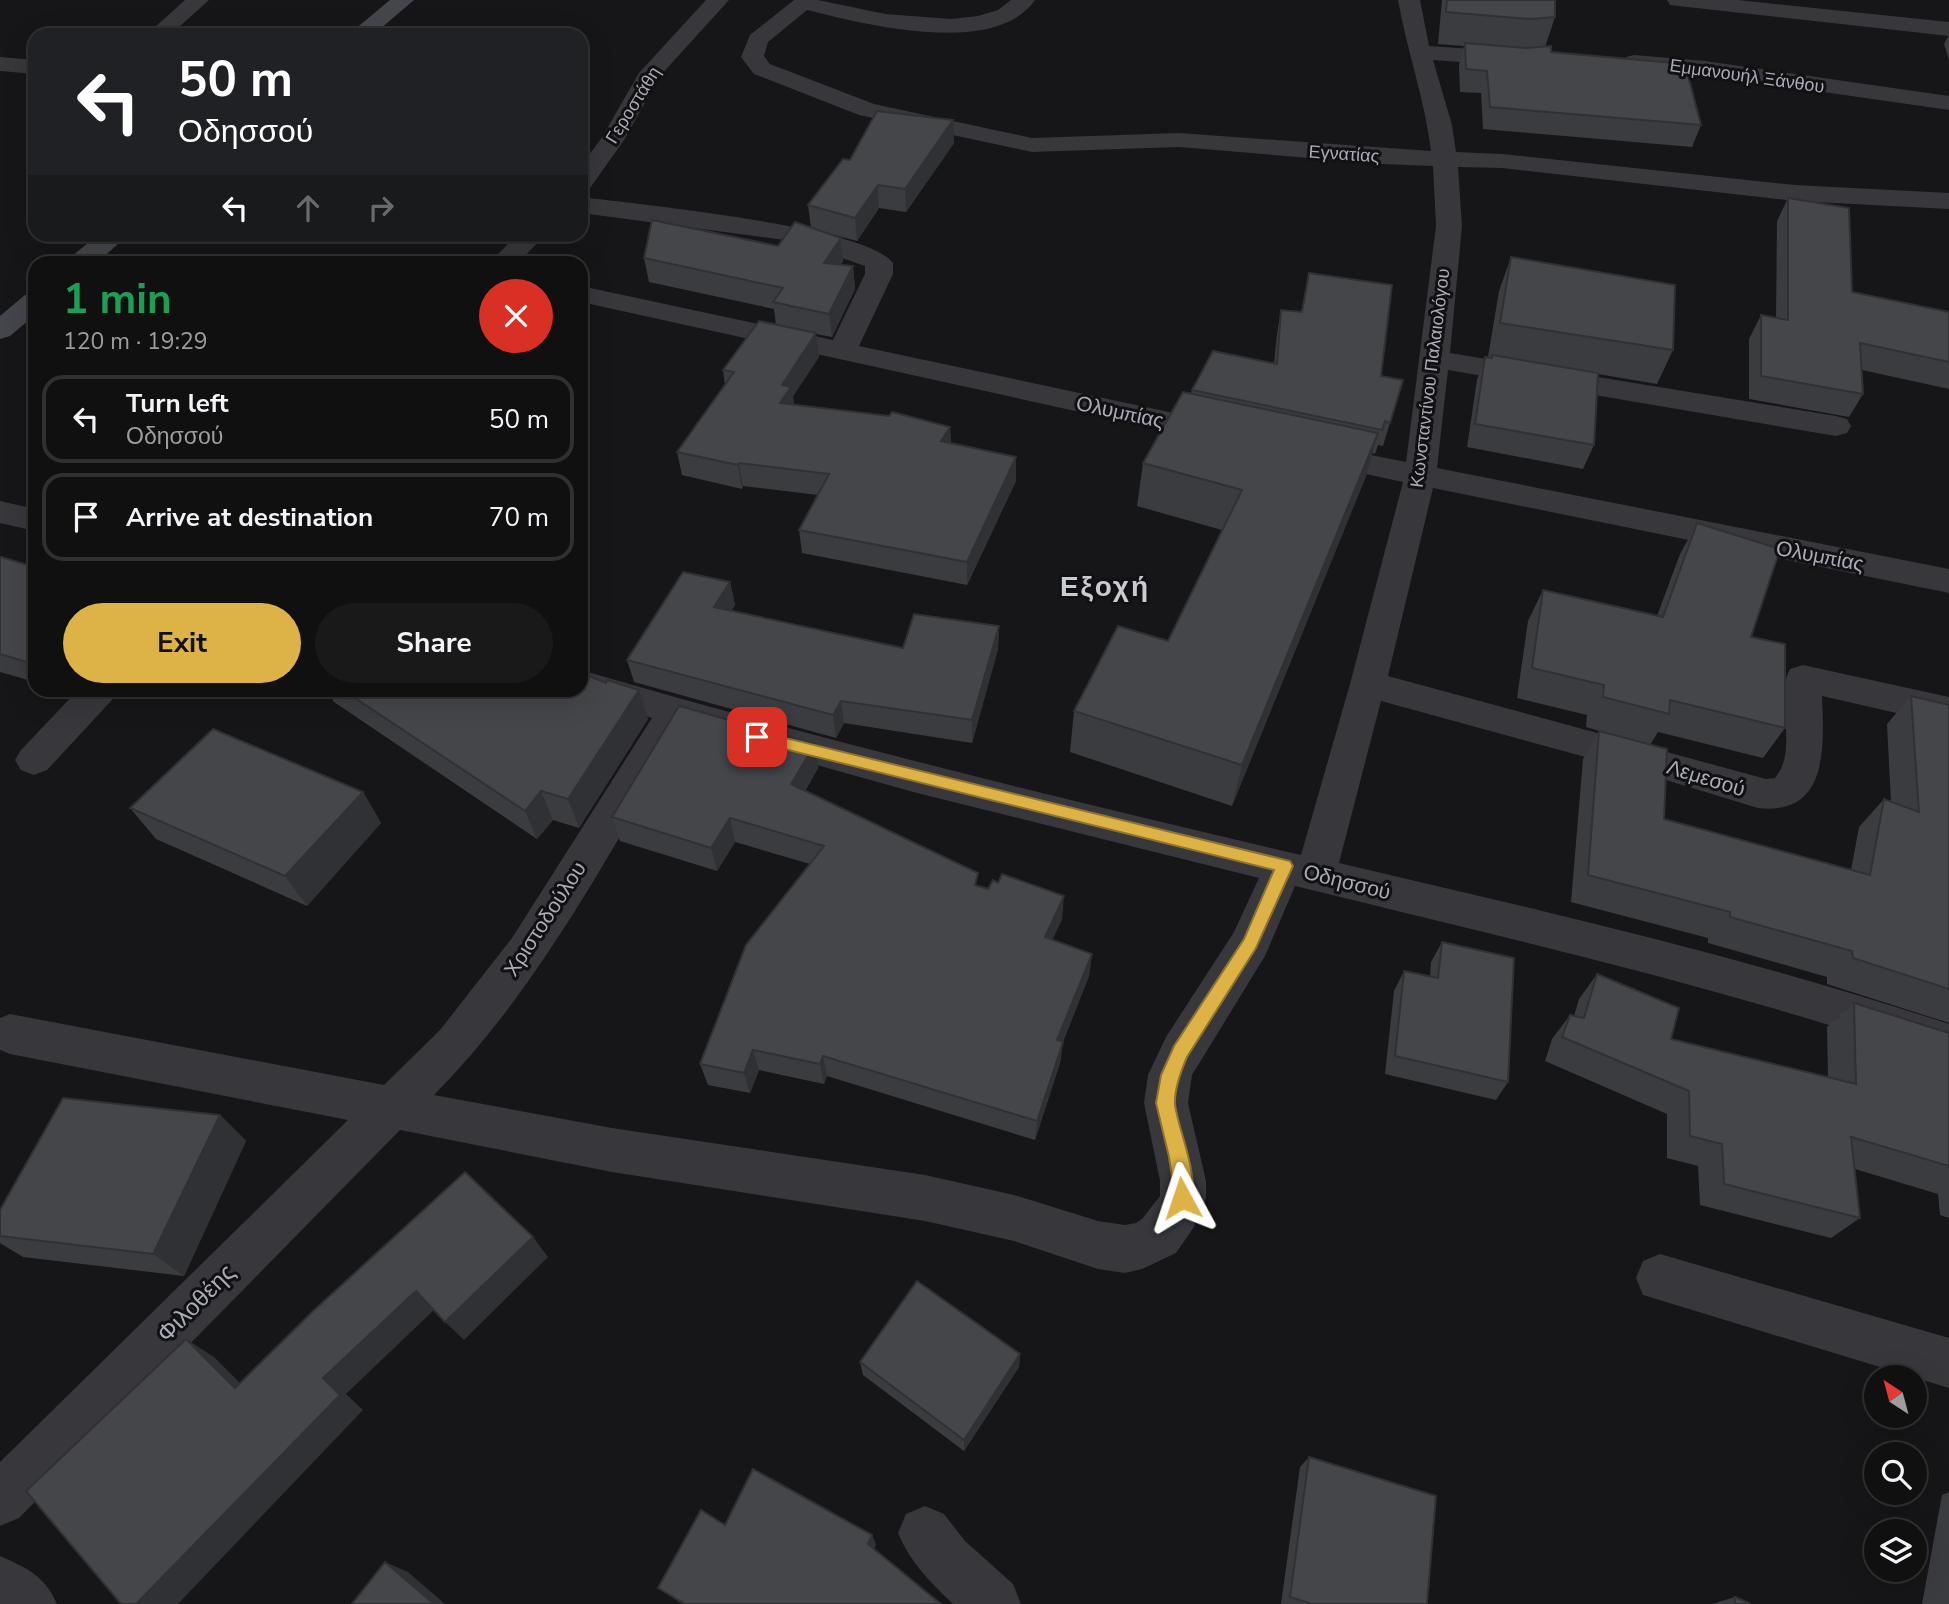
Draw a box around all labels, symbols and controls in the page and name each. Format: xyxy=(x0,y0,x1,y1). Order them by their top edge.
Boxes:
text: 50 m xyxy=(178,46,293,113)
street label: Εμμανουήλ Ξάνθου xyxy=(1668,53,1826,99)
icon: left xyxy=(63,56,154,147)
street label: Γεροστάθη xyxy=(600,62,666,148)
text: Οδησσού xyxy=(178,110,313,153)
street label: Εγνατίας xyxy=(1308,140,1380,168)
icon: left xyxy=(216,189,254,227)
icon: ahead xyxy=(289,189,327,227)
icon: right xyxy=(362,189,400,227)
street label: Κωνσταντίνου Παλαιολόγου xyxy=(1405,267,1455,489)
text: 1 min xyxy=(63,271,172,328)
button: close xyxy=(479,279,553,353)
text: 120 m · 19:29 xyxy=(63,326,208,357)
text: Turn left xyxy=(126,386,229,421)
street label: Ολυμπίας xyxy=(1074,389,1166,435)
icon: left xyxy=(67,400,105,438)
text: 50 m xyxy=(489,402,549,437)
text: Οδησσού xyxy=(126,421,223,452)
icon: arrive xyxy=(67,498,105,536)
text: Arrive at destination xyxy=(126,500,373,535)
text: 70 m xyxy=(489,500,549,535)
street label: Ολυμπίας xyxy=(1774,534,1866,578)
district label: Εξοχή xyxy=(1060,568,1150,606)
button: Exit xyxy=(63,603,301,683)
button: Share xyxy=(315,603,553,683)
pin xyxy=(727,707,787,767)
icon: arrive xyxy=(738,718,776,756)
street label: Λεμεσού xyxy=(1663,753,1749,803)
street label: Χριστοδούλου xyxy=(497,856,593,982)
street label: Οδησσού xyxy=(1301,858,1393,906)
position arrow xyxy=(1145,1161,1219,1235)
street label: Φιλοθέης xyxy=(150,1257,242,1349)
north arrow xyxy=(1864,1365,1927,1428)
map controls xyxy=(1864,1365,1927,1582)
button: search xyxy=(1864,1442,1927,1505)
button: layers xyxy=(1864,1519,1927,1582)

